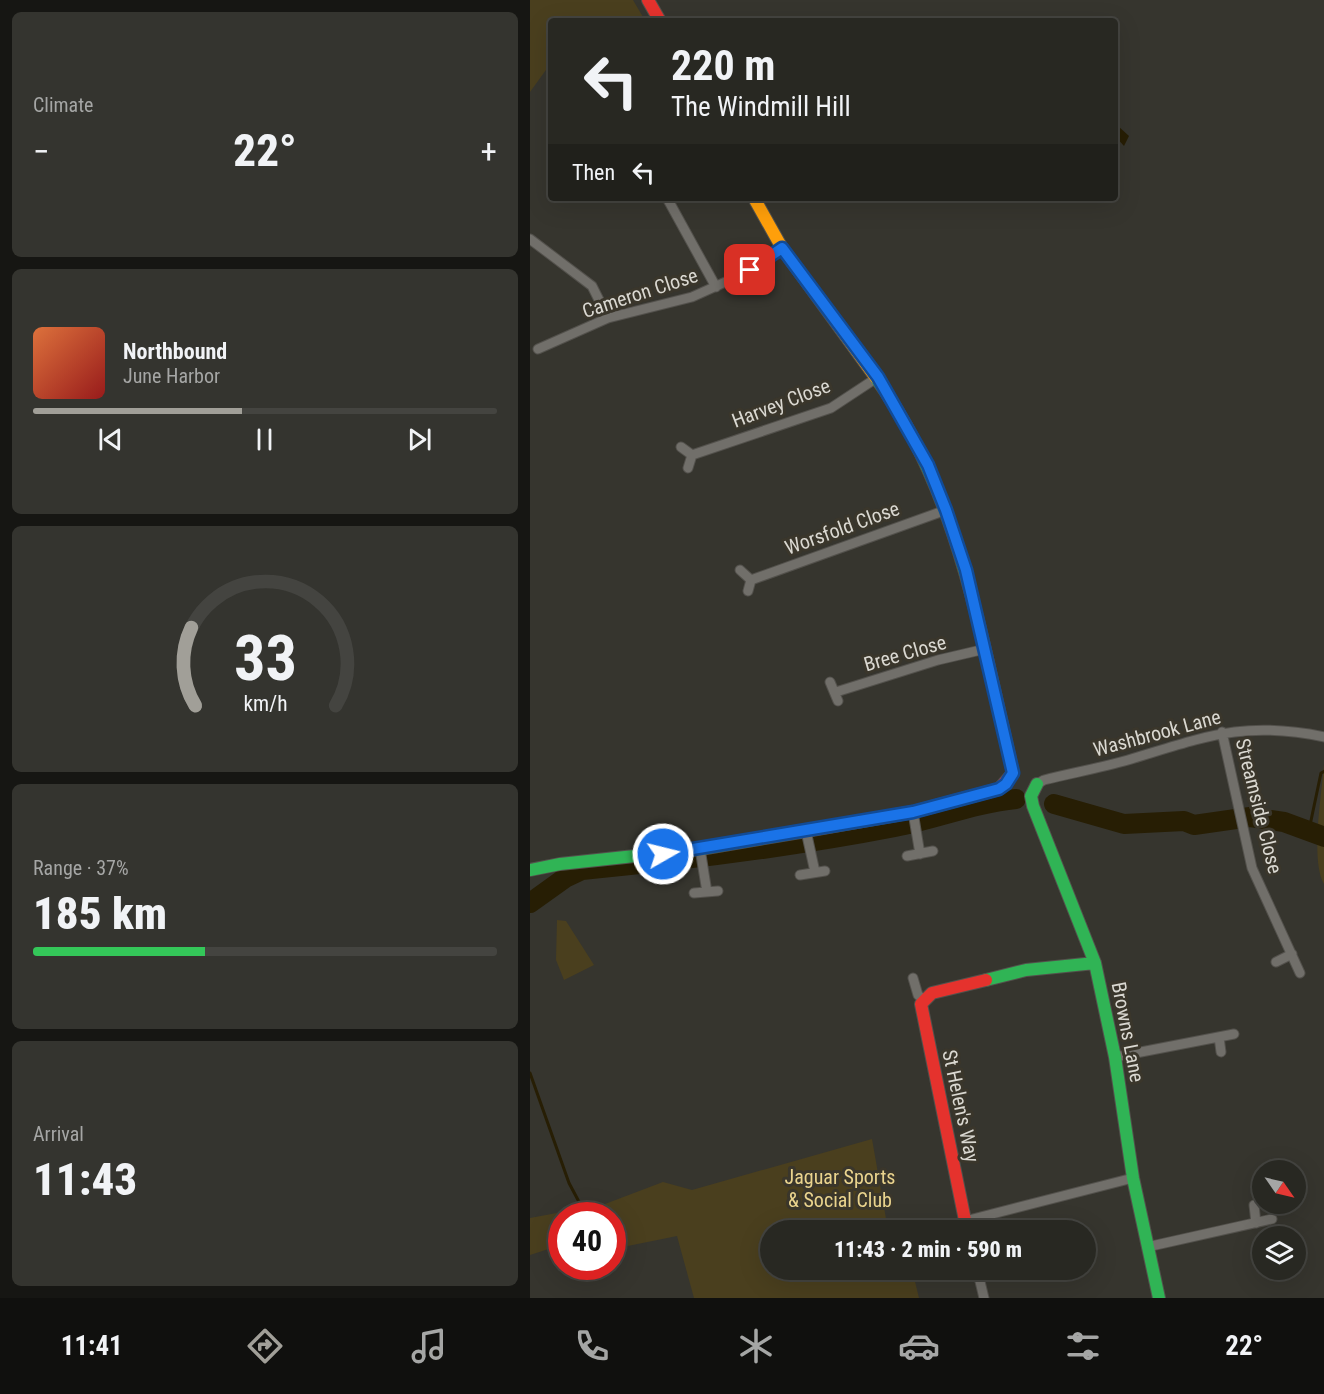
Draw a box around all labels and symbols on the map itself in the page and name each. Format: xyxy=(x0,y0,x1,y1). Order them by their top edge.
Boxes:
pin xyxy=(724,244,775,295)
street label: Cameron Close xyxy=(579,263,701,323)
street label: Harvey Close xyxy=(728,373,834,433)
street label: Worsfold Close xyxy=(781,496,903,560)
street label: Bree Close xyxy=(861,630,949,676)
street label: Washbrook Lane xyxy=(1091,704,1223,762)
street label: Streamside Close xyxy=(1231,736,1287,876)
position arrow xyxy=(631,822,695,886)
street label: Browns Lane xyxy=(1107,980,1149,1084)
street label: St Helen's Way xyxy=(937,1048,985,1164)
north arrow xyxy=(1252,1160,1306,1214)
park label: Jaguar Sports & Social Club xyxy=(785,1165,895,1212)
speed limit sign: 40 xyxy=(548,1202,626,1280)

